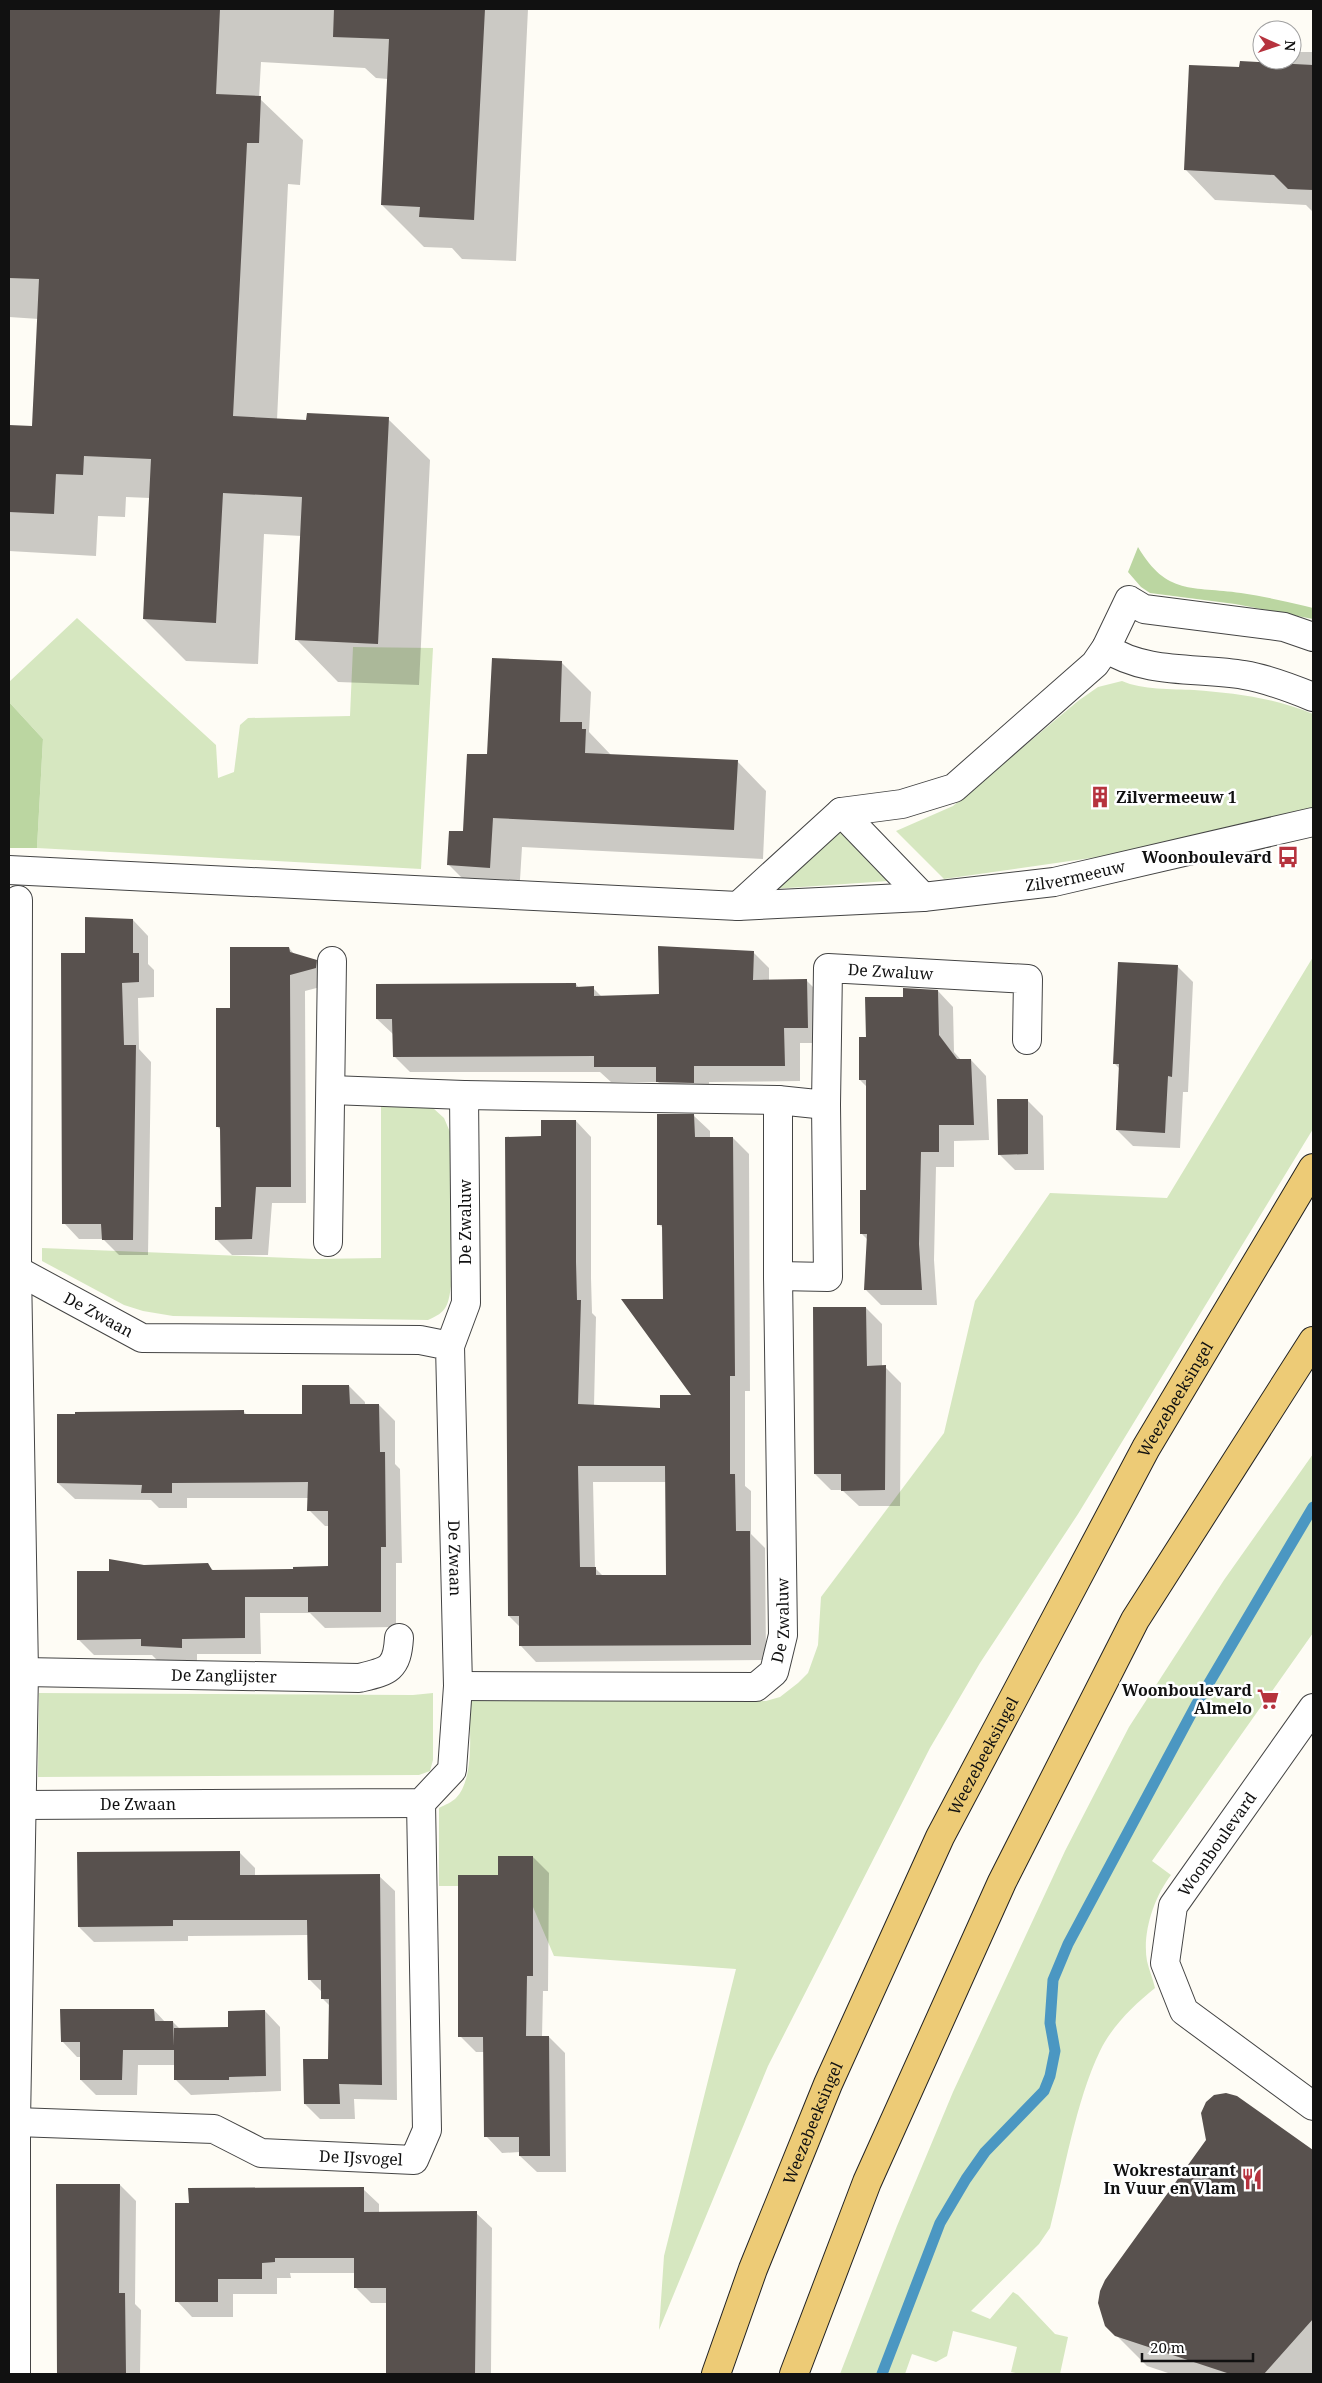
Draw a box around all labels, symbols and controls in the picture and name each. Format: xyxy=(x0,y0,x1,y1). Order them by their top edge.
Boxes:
north arrow xyxy=(1252,20,1302,70)
text: N xyxy=(1281,40,1300,52)
building icon: Zilvermeeuw 1 xyxy=(1087,784,1113,810)
place label: Zilvermeeuw 1 xyxy=(1116,786,1237,808)
bus stop icon: Woonboulevard xyxy=(1275,844,1301,870)
place label: Woonboulevard xyxy=(1142,846,1273,868)
street label: Zilvermeeuw xyxy=(1024,855,1127,896)
street label: De Zwaluw xyxy=(847,958,934,985)
street label: De Zwaluw xyxy=(454,1179,476,1265)
street label: De Zwaan xyxy=(60,1287,137,1342)
street label: Weezebeeksingel xyxy=(1132,1338,1218,1461)
street label: De Zwaan xyxy=(443,1520,467,1596)
street label: De Zwaluw xyxy=(766,1577,794,1665)
street label: De Zanglijster xyxy=(171,1664,277,1688)
place label: Woonboulevard Almelo xyxy=(1122,1679,1253,1719)
supermarket icon: Woonboulevard Almelo xyxy=(1255,1686,1281,1712)
street label: Weezebeeksingel xyxy=(943,1693,1023,1819)
street label: Woonboulevard xyxy=(1173,1787,1261,1901)
street label: De Zwaan xyxy=(100,1793,176,1815)
street label: Weezebeeksingel xyxy=(777,2058,848,2188)
street label: De IJsvogel xyxy=(319,2145,403,2170)
place label: Wokrestaurant In Vuur en Vlam xyxy=(1104,2159,1237,2199)
restaurant icon: Wokrestaurant In Vuur en Vlam xyxy=(1239,2166,1265,2192)
scale bar xyxy=(1142,2330,1253,2362)
text: 20 m xyxy=(1150,2337,1185,2357)

